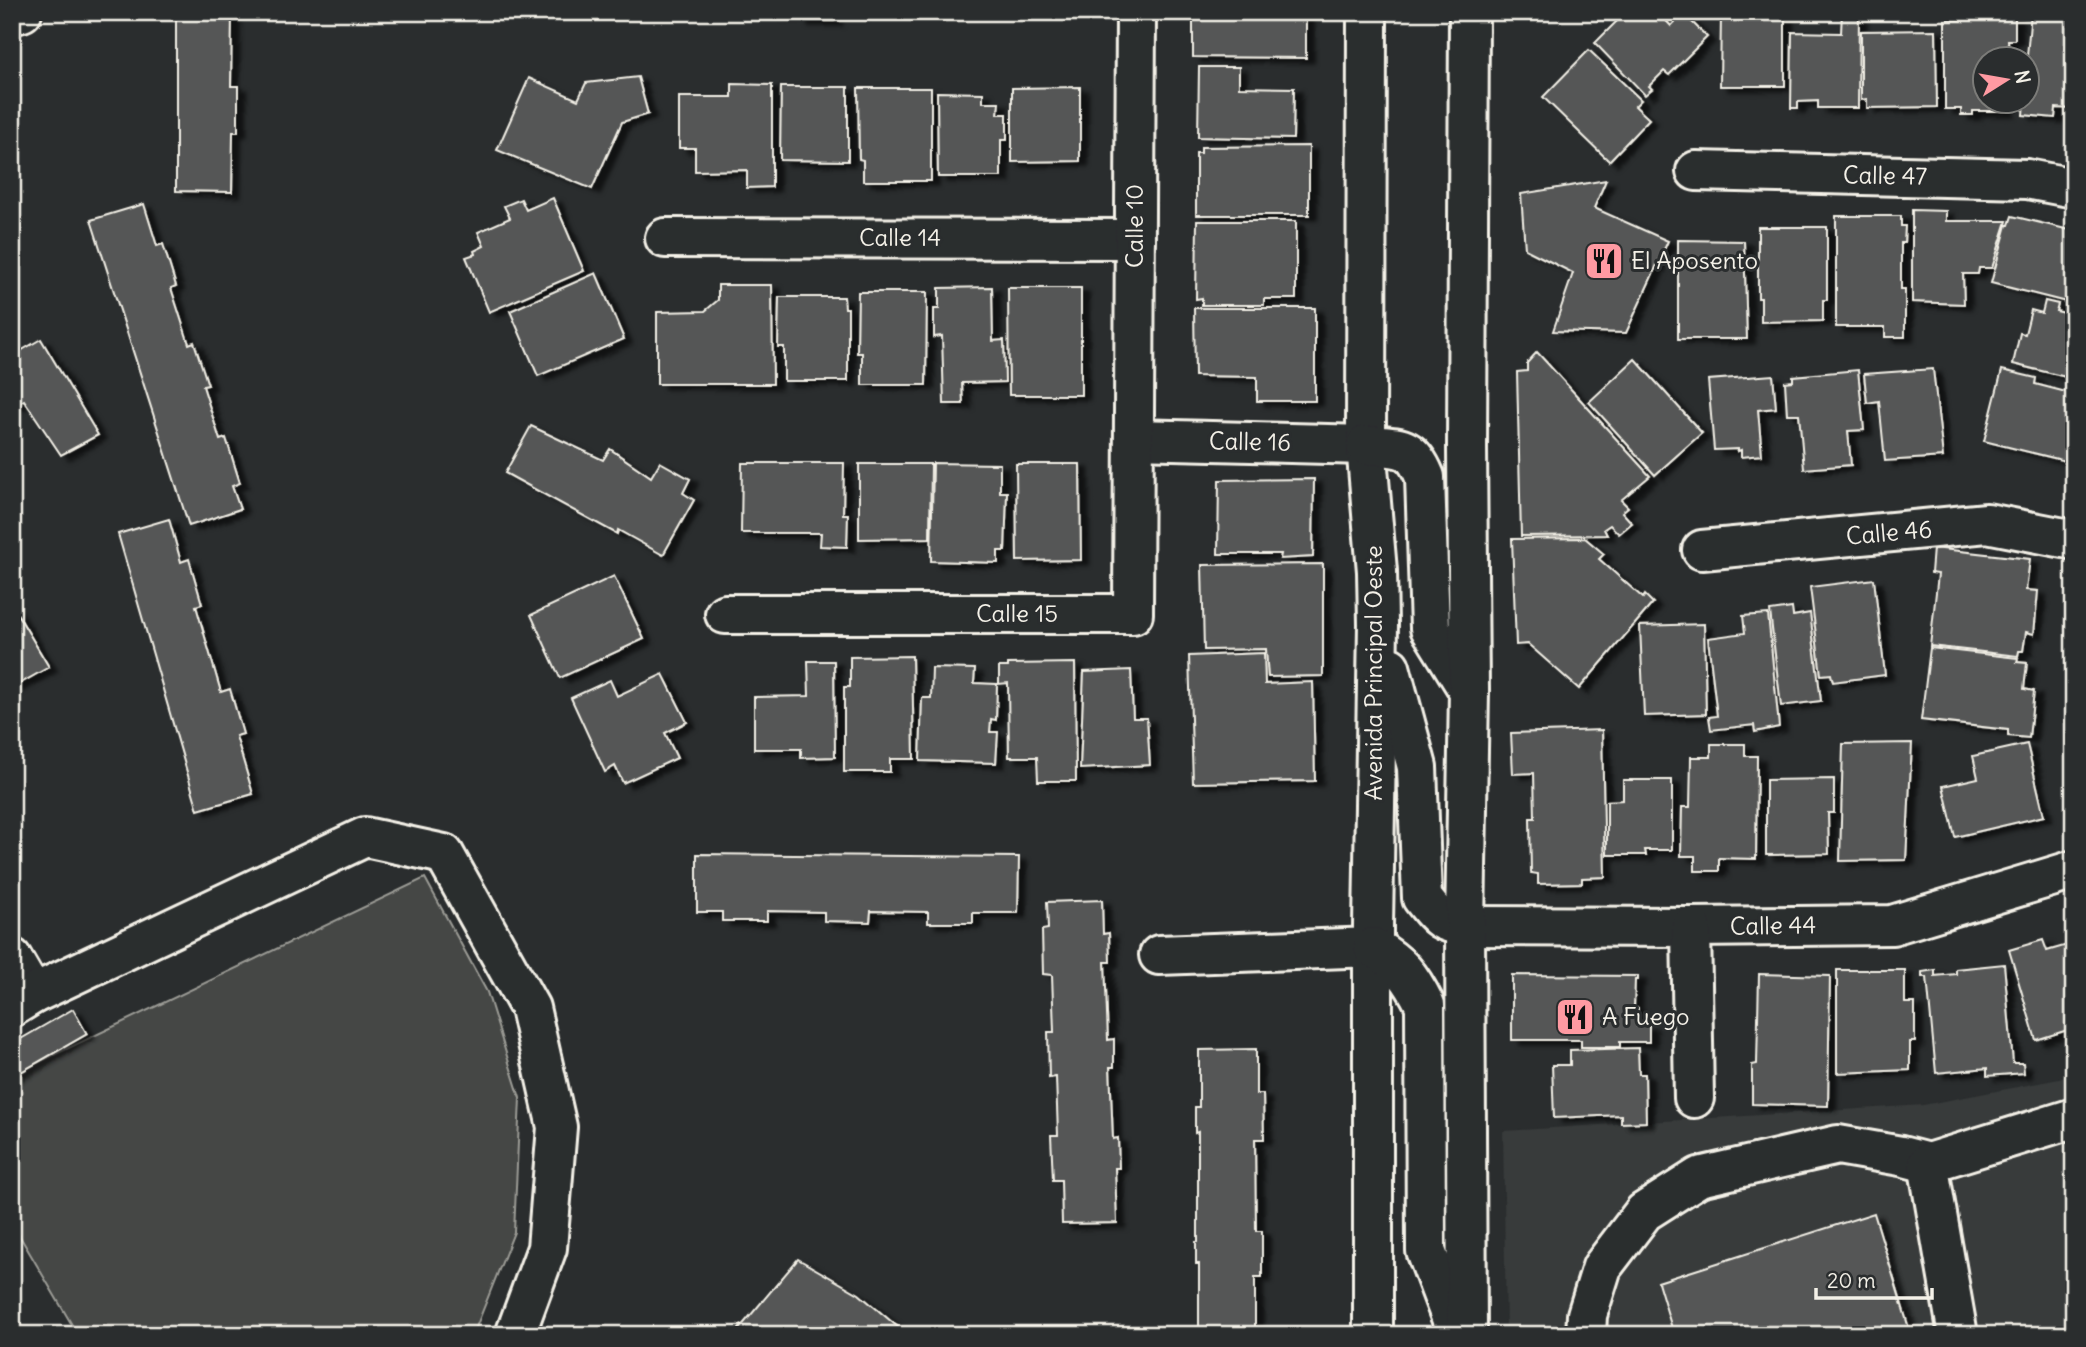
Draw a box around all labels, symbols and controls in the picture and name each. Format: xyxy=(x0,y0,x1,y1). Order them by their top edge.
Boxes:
north arrow xyxy=(1970,46,2040,116)
text: N xyxy=(2010,68,2036,85)
street label: Calle 47 xyxy=(1843,159,1928,191)
street label: Calle 10 xyxy=(1119,184,1149,268)
street label: Calle 14 xyxy=(859,222,941,252)
restaurant icon: El Aposento xyxy=(1583,240,1625,282)
place label: El Aposento xyxy=(1631,245,1758,275)
street label: Calle 16 xyxy=(1209,425,1291,457)
street label: Calle 46 xyxy=(1845,513,1933,551)
street label: Avenida Principal Oeste xyxy=(1358,545,1388,801)
street label: Calle 15 xyxy=(976,598,1058,628)
street label: Calle 44 xyxy=(1730,909,1816,941)
restaurant icon: A Fuego xyxy=(1554,996,1596,1038)
place label: A Fuego xyxy=(1602,1001,1690,1031)
scale bar xyxy=(1816,1256,1932,1300)
text: 20 m xyxy=(1827,1267,1876,1294)

